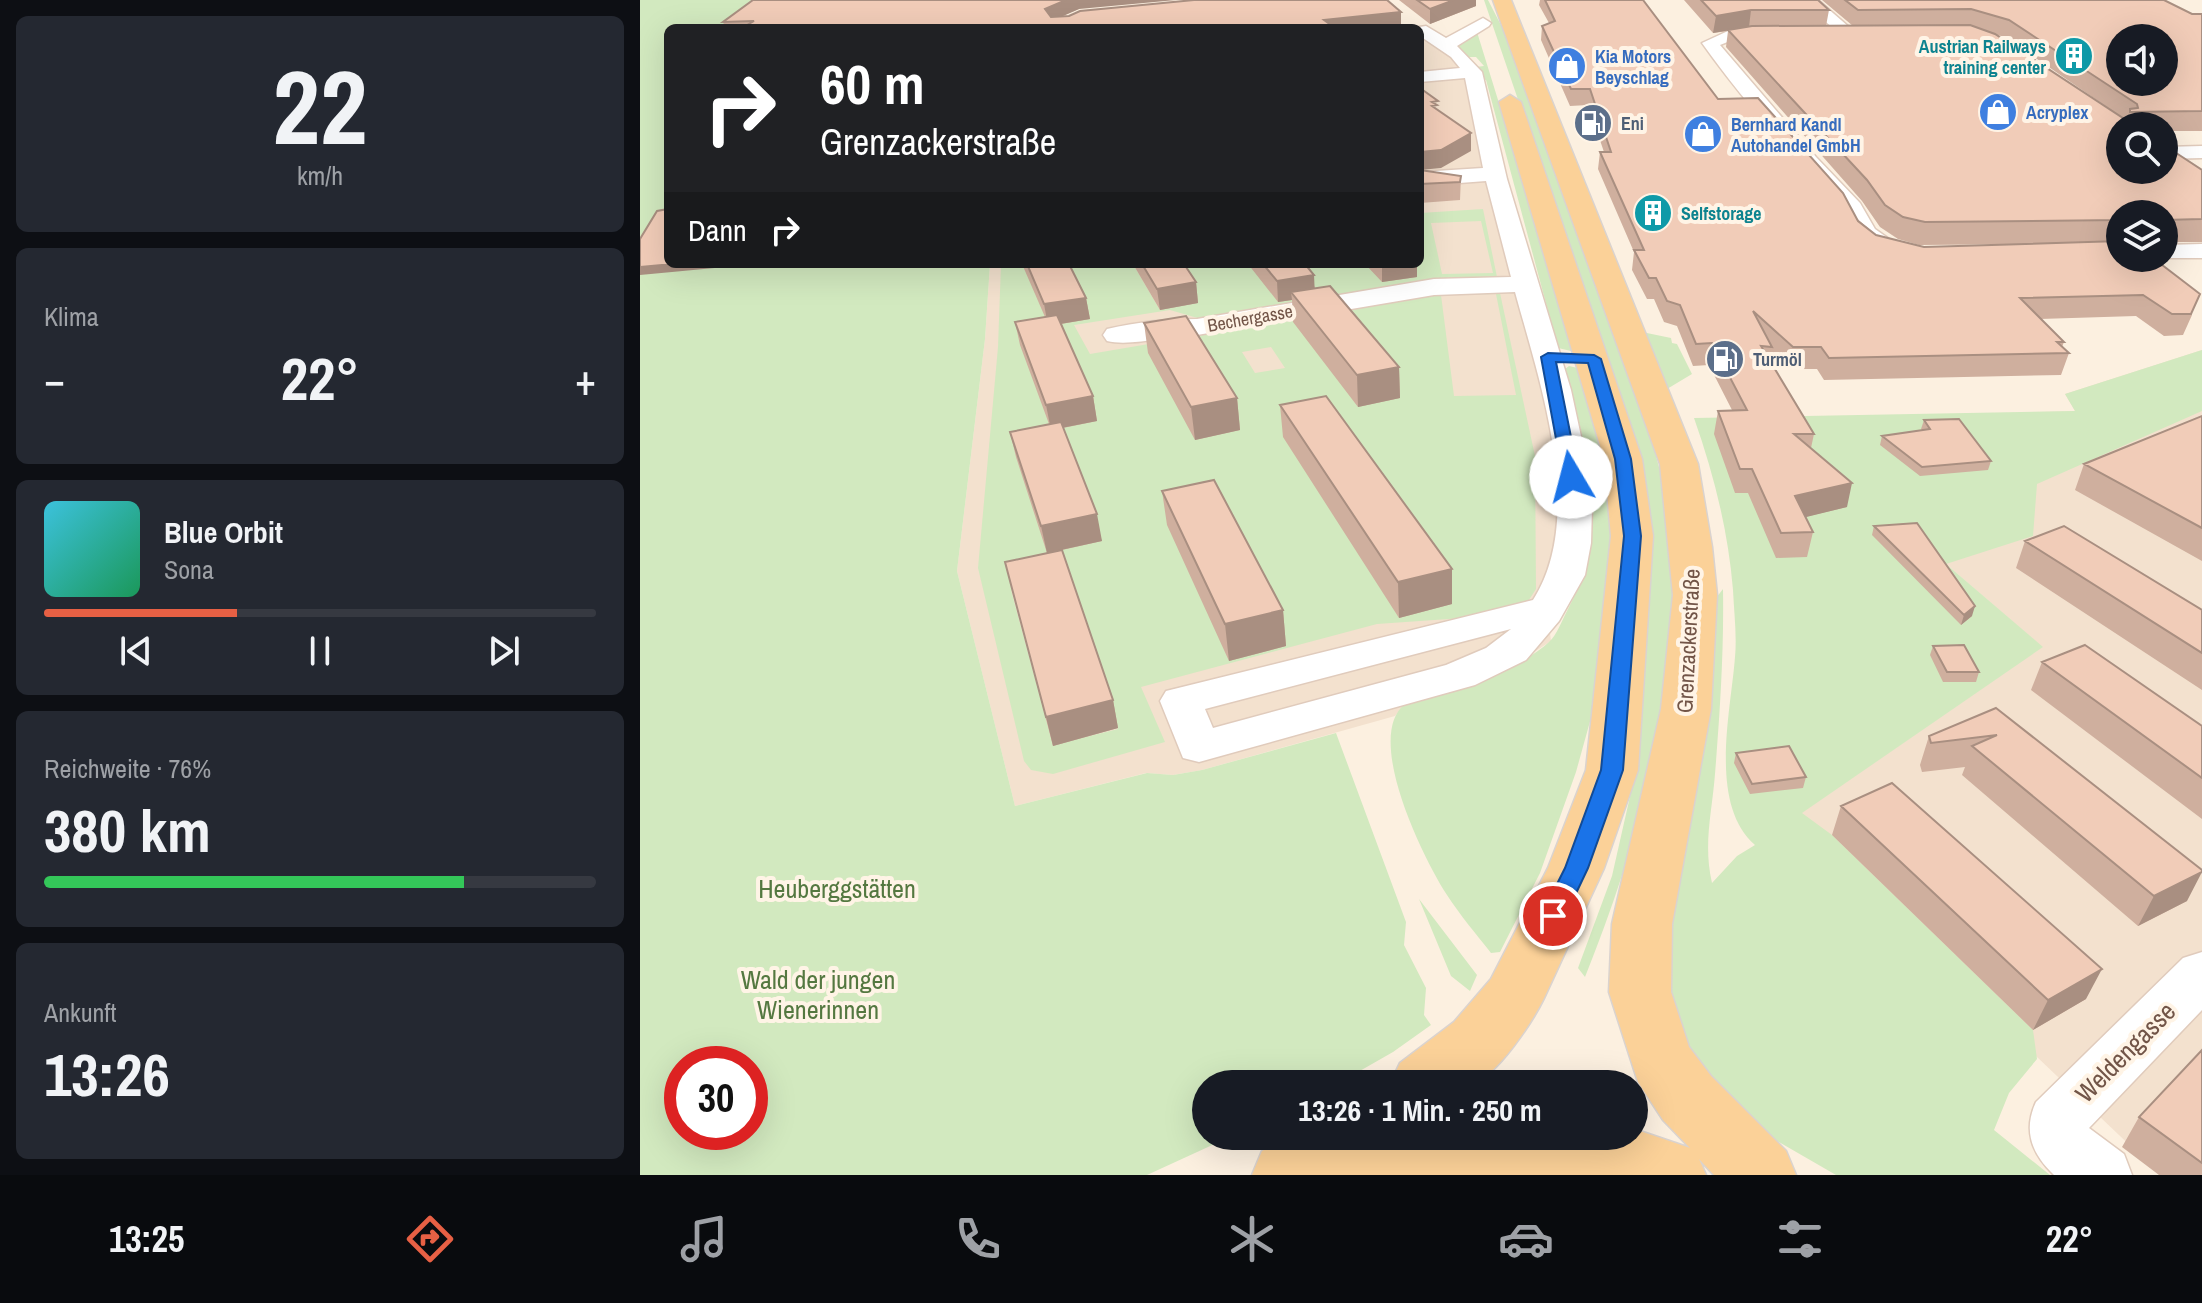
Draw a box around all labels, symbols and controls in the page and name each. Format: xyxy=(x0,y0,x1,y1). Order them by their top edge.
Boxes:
map controls xyxy=(2106,24,2178,272)
button: sound xyxy=(2106,24,2178,96)
place label: Austrian Railways training center xyxy=(1919,34,2046,80)
building icon: Austrian Railways training center xyxy=(2053,35,2095,77)
text: 22 xyxy=(273,36,367,176)
place label: Kia Motors Beyschlag xyxy=(1595,44,1671,90)
shop icon: Kia Motors Beyschlag xyxy=(1546,45,1588,87)
text: 60 m xyxy=(820,46,925,121)
icon: right xyxy=(688,56,792,160)
shop icon: Acryplex xyxy=(1977,91,2019,133)
place label: Acryplex xyxy=(2026,100,2089,125)
fuel station icon: Eni xyxy=(1572,102,1614,144)
place label: Eni xyxy=(1621,111,1644,136)
place label: Bernhard Kandl Autohandel GmbH xyxy=(1731,112,1861,158)
button: search xyxy=(2106,112,2178,184)
shop icon: Bernhard Kandl Autohandel GmbH xyxy=(1682,113,1724,155)
text: Grenzackerstraße xyxy=(820,118,1056,166)
text: km/h xyxy=(297,158,343,193)
building icon: Selfstorage xyxy=(1632,192,1674,234)
button: layers xyxy=(2106,200,2178,272)
place label: Selfstorage xyxy=(1681,201,1761,226)
icon: right xyxy=(763,208,807,252)
text: Dann xyxy=(688,210,747,250)
street label: Bechergasse xyxy=(1205,298,1295,338)
text: Klima xyxy=(44,299,99,334)
text: 22° xyxy=(281,338,359,419)
fuel station icon: Turmöl xyxy=(1704,338,1746,380)
place label: Turmöl xyxy=(1753,347,1802,372)
text: − xyxy=(44,349,65,409)
text: + xyxy=(575,349,596,409)
position arrow xyxy=(1529,435,1613,519)
text: Blue Orbit xyxy=(164,512,283,552)
text: Sona xyxy=(164,552,214,587)
street label: Grenzackerstraße xyxy=(1669,568,1707,714)
icon: previous xyxy=(114,629,158,673)
icon: pause xyxy=(298,629,342,673)
icon: next xyxy=(482,629,526,673)
text: Reichweite · 76% xyxy=(44,751,211,786)
text: 380 km xyxy=(44,790,211,871)
park label: Heuberggstätten xyxy=(758,871,916,906)
pin xyxy=(1519,882,1587,950)
icon: arrive xyxy=(1531,894,1575,938)
park label: Wald der jungen Wienerinnen xyxy=(741,962,895,1027)
street label: Weldengasse xyxy=(2067,994,2183,1110)
text: Ankunft xyxy=(44,995,116,1030)
text: 13:26 xyxy=(44,1034,170,1115)
speed limit sign: 30 xyxy=(664,1046,768,1150)
text: 13:26 · 1 Min. · 250 m xyxy=(1298,1090,1542,1130)
icon: directions xyxy=(402,1211,458,1267)
icon: music xyxy=(676,1211,732,1267)
icon: phone xyxy=(950,1211,1006,1267)
icon: climate xyxy=(1224,1211,1280,1267)
icon: car xyxy=(1498,1211,1554,1267)
icon: filters xyxy=(1772,1211,1828,1267)
text: 13:25 xyxy=(109,1215,184,1263)
text: 22° xyxy=(2046,1215,2093,1263)

